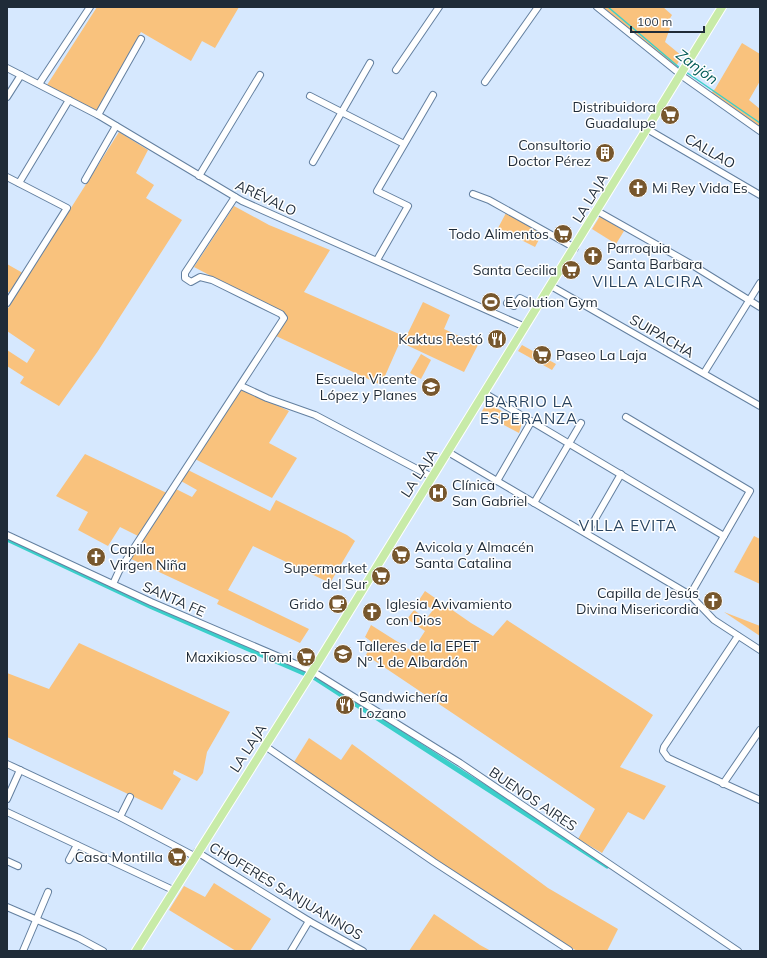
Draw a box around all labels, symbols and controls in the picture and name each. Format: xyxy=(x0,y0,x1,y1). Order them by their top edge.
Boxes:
scale bar xyxy=(631,8,704,34)
text: 100 m xyxy=(637,14,672,29)
water label: Zanjón xyxy=(673,45,722,89)
place label: Distribuidora Guadalupe xyxy=(572,98,656,132)
supermarket icon: Distribuidora Guadalupe xyxy=(659,104,681,126)
street label: CALLAO xyxy=(681,129,739,173)
place label: Consultorio Doctor Pérez xyxy=(508,136,591,170)
building icon: Consultorio Doctor Pérez xyxy=(594,142,616,164)
street label: LA LAJA xyxy=(568,170,612,226)
street label: ARÉVALO xyxy=(233,176,299,220)
church icon: Mi Rey Vida Es xyxy=(627,177,649,199)
place label: Mi Rey Vida Es xyxy=(652,179,748,197)
supermarket icon: Todo Alimentos xyxy=(552,223,574,245)
place label: Todo Alimentos xyxy=(449,225,549,243)
place label: Parroquia Santa Barbara xyxy=(607,239,703,273)
church icon: Parroquia Santa Barbara xyxy=(582,245,604,267)
supermarket icon: Santa Cecilia xyxy=(560,259,582,281)
place label: Santa Cecilia xyxy=(473,261,557,279)
district label: VILLA ALCIRA xyxy=(592,272,704,291)
sports icon: Evolution Gym xyxy=(480,291,502,313)
place label: Evolution Gym xyxy=(505,293,598,311)
street label: SUIPACHA xyxy=(627,310,698,362)
restaurant icon: Kaktus Restó xyxy=(486,328,508,350)
place label: Kaktus Restó xyxy=(398,330,483,348)
supermarket icon: Paseo La Laja xyxy=(531,344,553,366)
place label: Paseo La Laja xyxy=(556,346,647,364)
place label: Escuela Vicente López y Planes xyxy=(316,370,417,404)
school or university icon: Escuela Vicente López y Planes xyxy=(420,376,442,398)
district label: BARRIO LA ESPERANZA xyxy=(480,392,578,428)
street label: LA LAJA xyxy=(397,445,442,501)
place label: Clínica San Gabriel xyxy=(452,476,527,510)
hospital icon: Clínica San Gabriel xyxy=(427,482,449,504)
district label: VILLA EVITA xyxy=(579,516,677,535)
place label: Avicola y Almacén Santa Catalina xyxy=(415,538,534,572)
place label: Capilla Virgen Niña xyxy=(110,540,186,574)
supermarket icon: Avicola y Almacén Santa Catalina xyxy=(390,544,412,566)
church icon: Capilla Virgen Niña xyxy=(85,546,107,568)
place label: Supermarket del Sur xyxy=(284,559,368,593)
supermarket icon: Supermarket del Sur xyxy=(370,565,392,587)
street label: SANTA FE xyxy=(140,577,208,621)
place label: Capilla de Jesús Divina Misericordia xyxy=(576,584,699,618)
church icon: Capilla de Jesús Divina Misericordia xyxy=(702,590,724,612)
cafe icon: Grido xyxy=(327,593,349,615)
place label: Grido xyxy=(289,595,324,613)
place label: Iglesia Avivamiento con Dios xyxy=(386,595,512,629)
church icon: Iglesia Avivamiento con Dios xyxy=(361,601,383,623)
place label: Talleres de la EPET Nº 1 de Albardón xyxy=(357,637,480,671)
school or university icon: Talleres de la EPET Nº 1 de Albardón xyxy=(332,643,354,665)
supermarket icon: Maxikiosco Tomi xyxy=(295,646,317,668)
place label: Maxikiosco Tomi xyxy=(186,648,292,666)
place label: Sandwichería Lozano xyxy=(359,688,448,722)
restaurant icon: Sandwichería Lozano xyxy=(334,694,356,716)
street label: LA LAJA xyxy=(226,720,271,776)
street label: BUENOS AIRES xyxy=(486,763,581,835)
street label: CHOFERES SANJUANINOS xyxy=(206,838,366,944)
supermarket icon: Casa Montilla xyxy=(166,846,188,868)
place label: Casa Montilla xyxy=(75,848,163,866)

